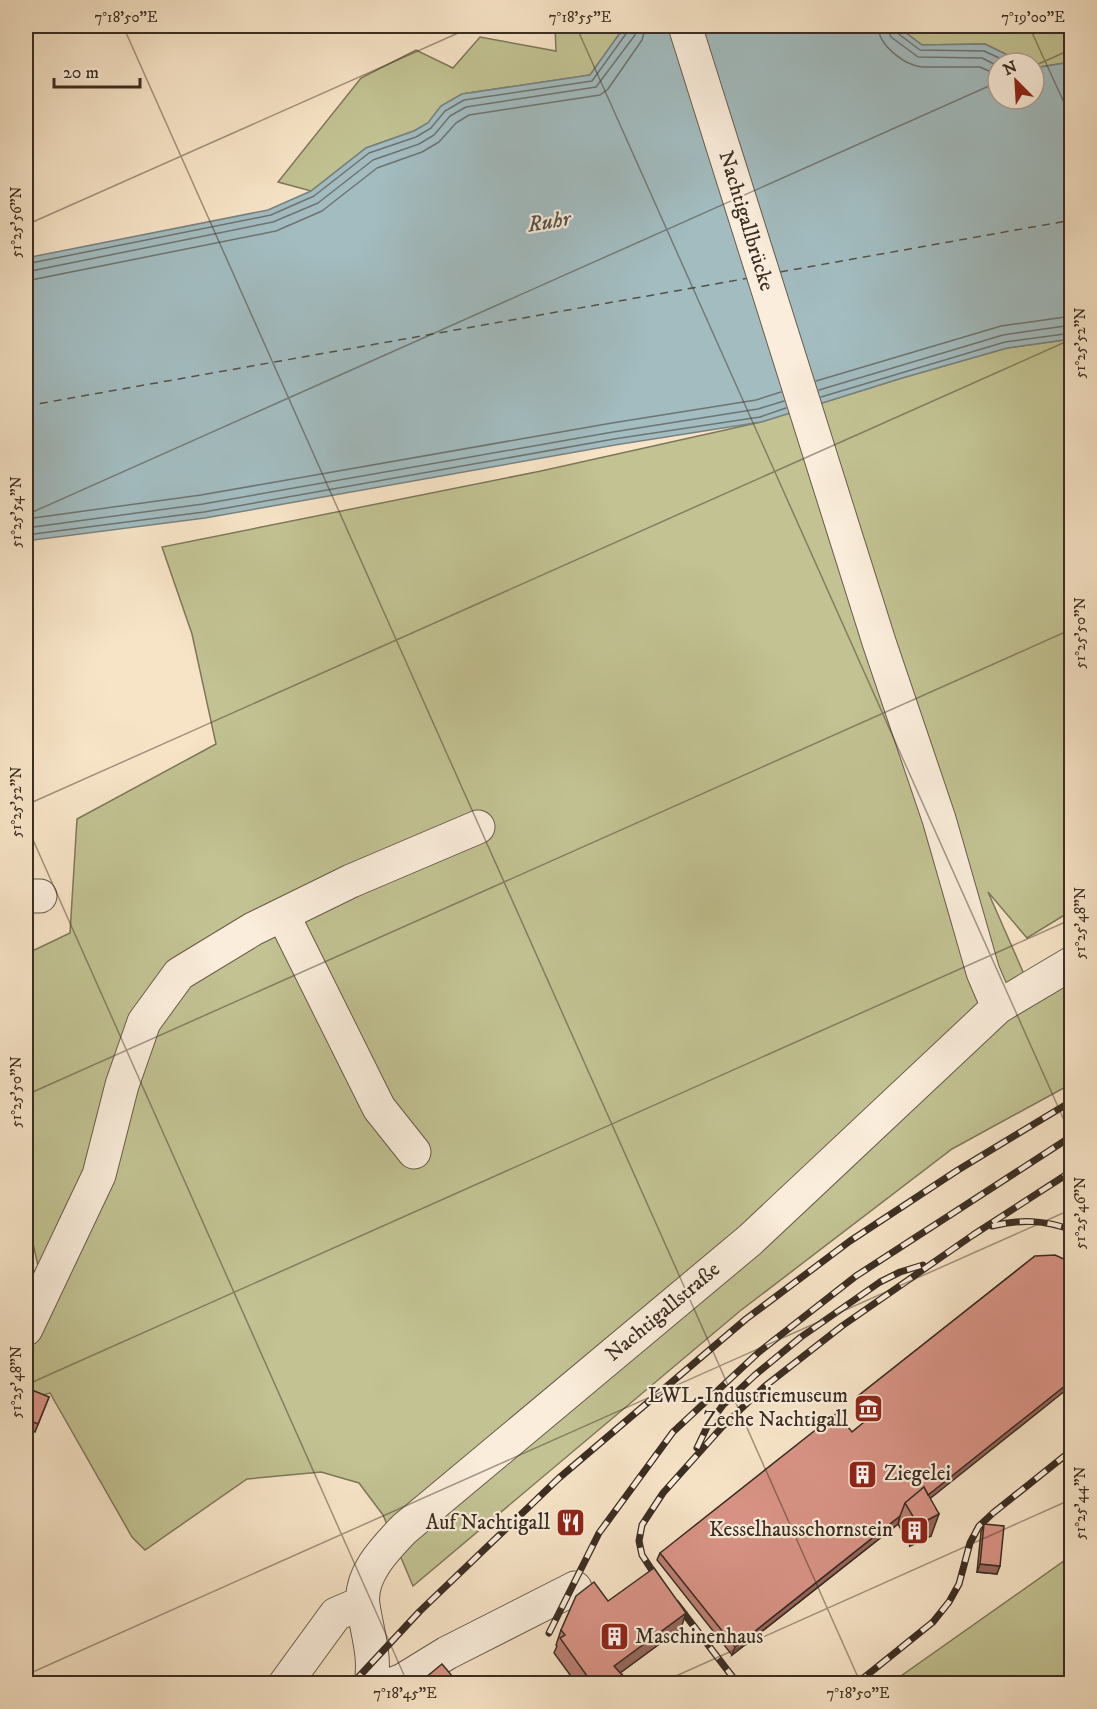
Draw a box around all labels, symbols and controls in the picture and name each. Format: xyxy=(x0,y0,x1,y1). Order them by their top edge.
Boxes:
text: 7°18'50"E xyxy=(94,8,158,27)
text: 7°18'55"E xyxy=(549,8,612,27)
text: 7°19'00"E xyxy=(1001,8,1065,27)
scale bar xyxy=(54,51,140,89)
north arrow xyxy=(986,51,1046,111)
text: N xyxy=(1000,56,1020,80)
text: 20 m xyxy=(63,62,99,84)
street label: Nachtigallbrücke xyxy=(712,148,780,294)
text: 51°25'56"N xyxy=(7,186,26,258)
water label: Ruhr xyxy=(525,205,575,239)
text: 51°25'52"N xyxy=(1071,308,1090,378)
text: 51°25'54"N xyxy=(7,476,26,548)
text: 51°25'50"N xyxy=(1071,597,1090,669)
text: 51°25'52"N xyxy=(7,767,26,837)
text: 51°25'48"N xyxy=(1071,887,1090,959)
text: 51°25'50"N xyxy=(7,1056,26,1128)
text: 51°25'46"N xyxy=(1071,1177,1090,1249)
street label: Nachtigallstraße xyxy=(600,1256,726,1367)
text: 51°25'48"N xyxy=(7,1346,26,1418)
place label: LWL-Industriemuseum Zeche Nachtigall xyxy=(648,1383,849,1433)
museum icon: LWL-Industriemuseum Zeche Nachtigall xyxy=(853,1392,885,1424)
building icon: Ziegelei xyxy=(847,1458,879,1490)
place label: Ziegelei xyxy=(884,1461,951,1487)
text: 51°25'44"N xyxy=(1071,1466,1090,1540)
restaurant icon: Auf Nachtigall xyxy=(555,1507,587,1539)
place label: Auf Nachtigall xyxy=(426,1510,551,1536)
building icon: Kesselhausschornstein xyxy=(898,1514,930,1546)
place label: Kesselhausschornstein xyxy=(709,1517,893,1543)
building icon: Maschinenhaus xyxy=(598,1621,630,1653)
place label: Maschinenhaus xyxy=(635,1624,763,1650)
text: 7°18'45"E xyxy=(373,1684,437,1703)
text: 7°18'50"E xyxy=(826,1684,890,1703)

